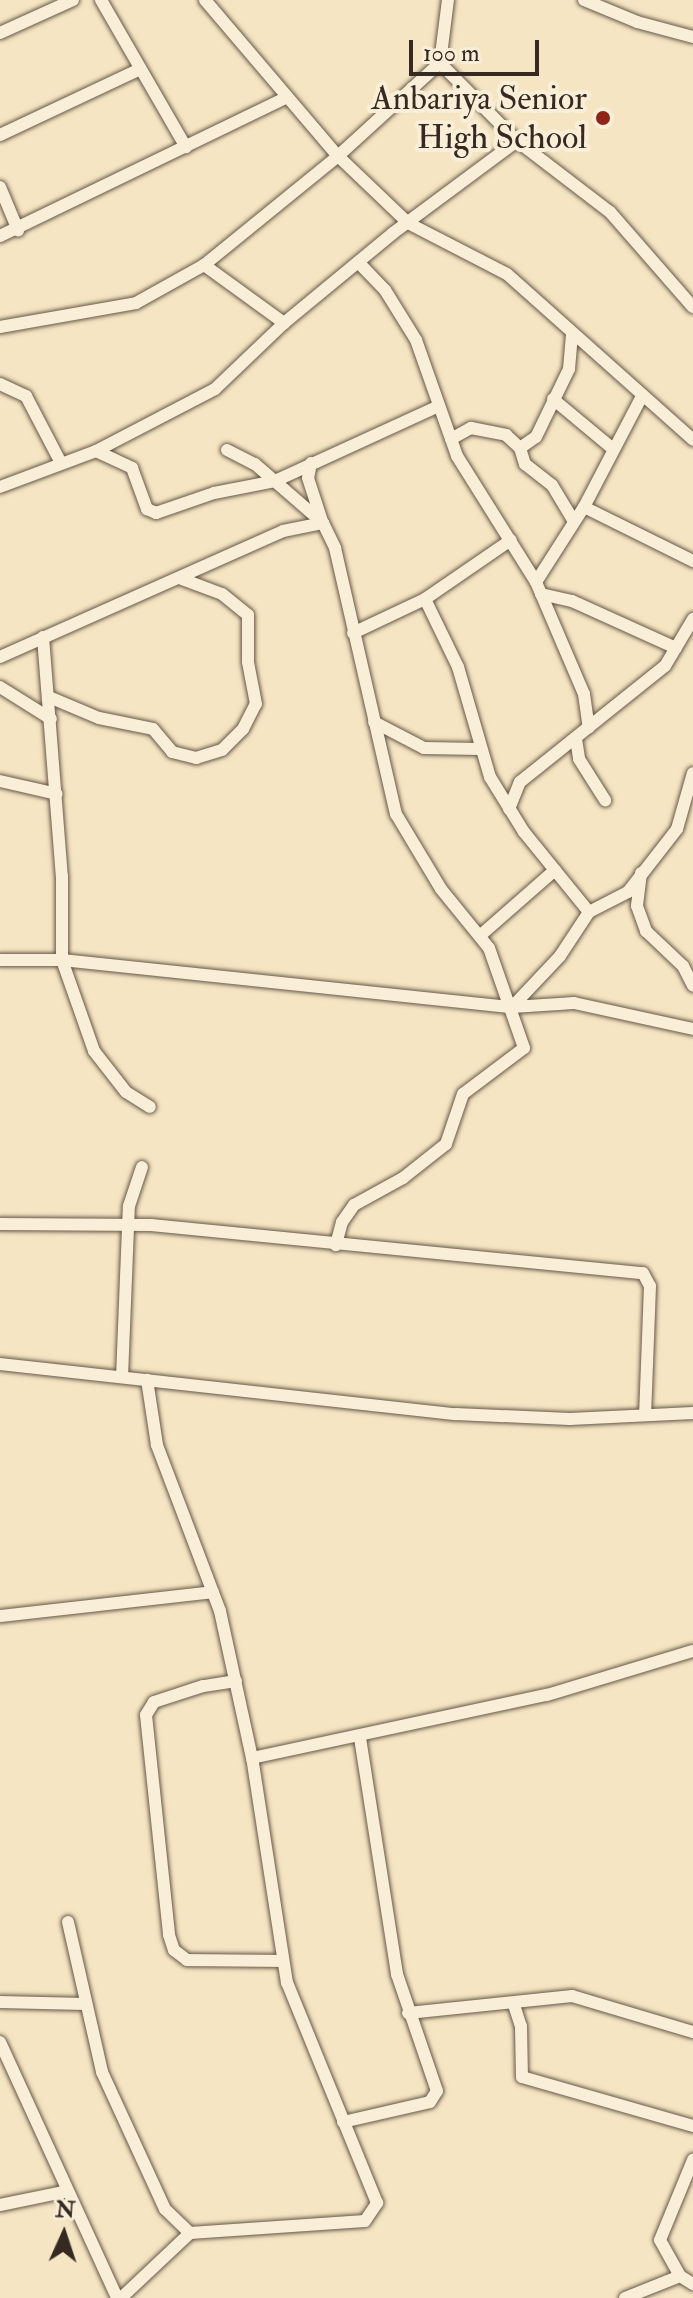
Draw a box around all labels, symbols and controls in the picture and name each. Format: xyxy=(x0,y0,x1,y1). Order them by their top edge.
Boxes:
scale bar xyxy=(413,24,543,74)
text: 100 m xyxy=(423,38,480,69)
place label: Anbariya Senior High School xyxy=(371,78,587,158)
marker: Anbariya Senior High School xyxy=(594,109,612,127)
north arrow xyxy=(24,2194,104,2274)
text: N xyxy=(55,2196,76,2225)

